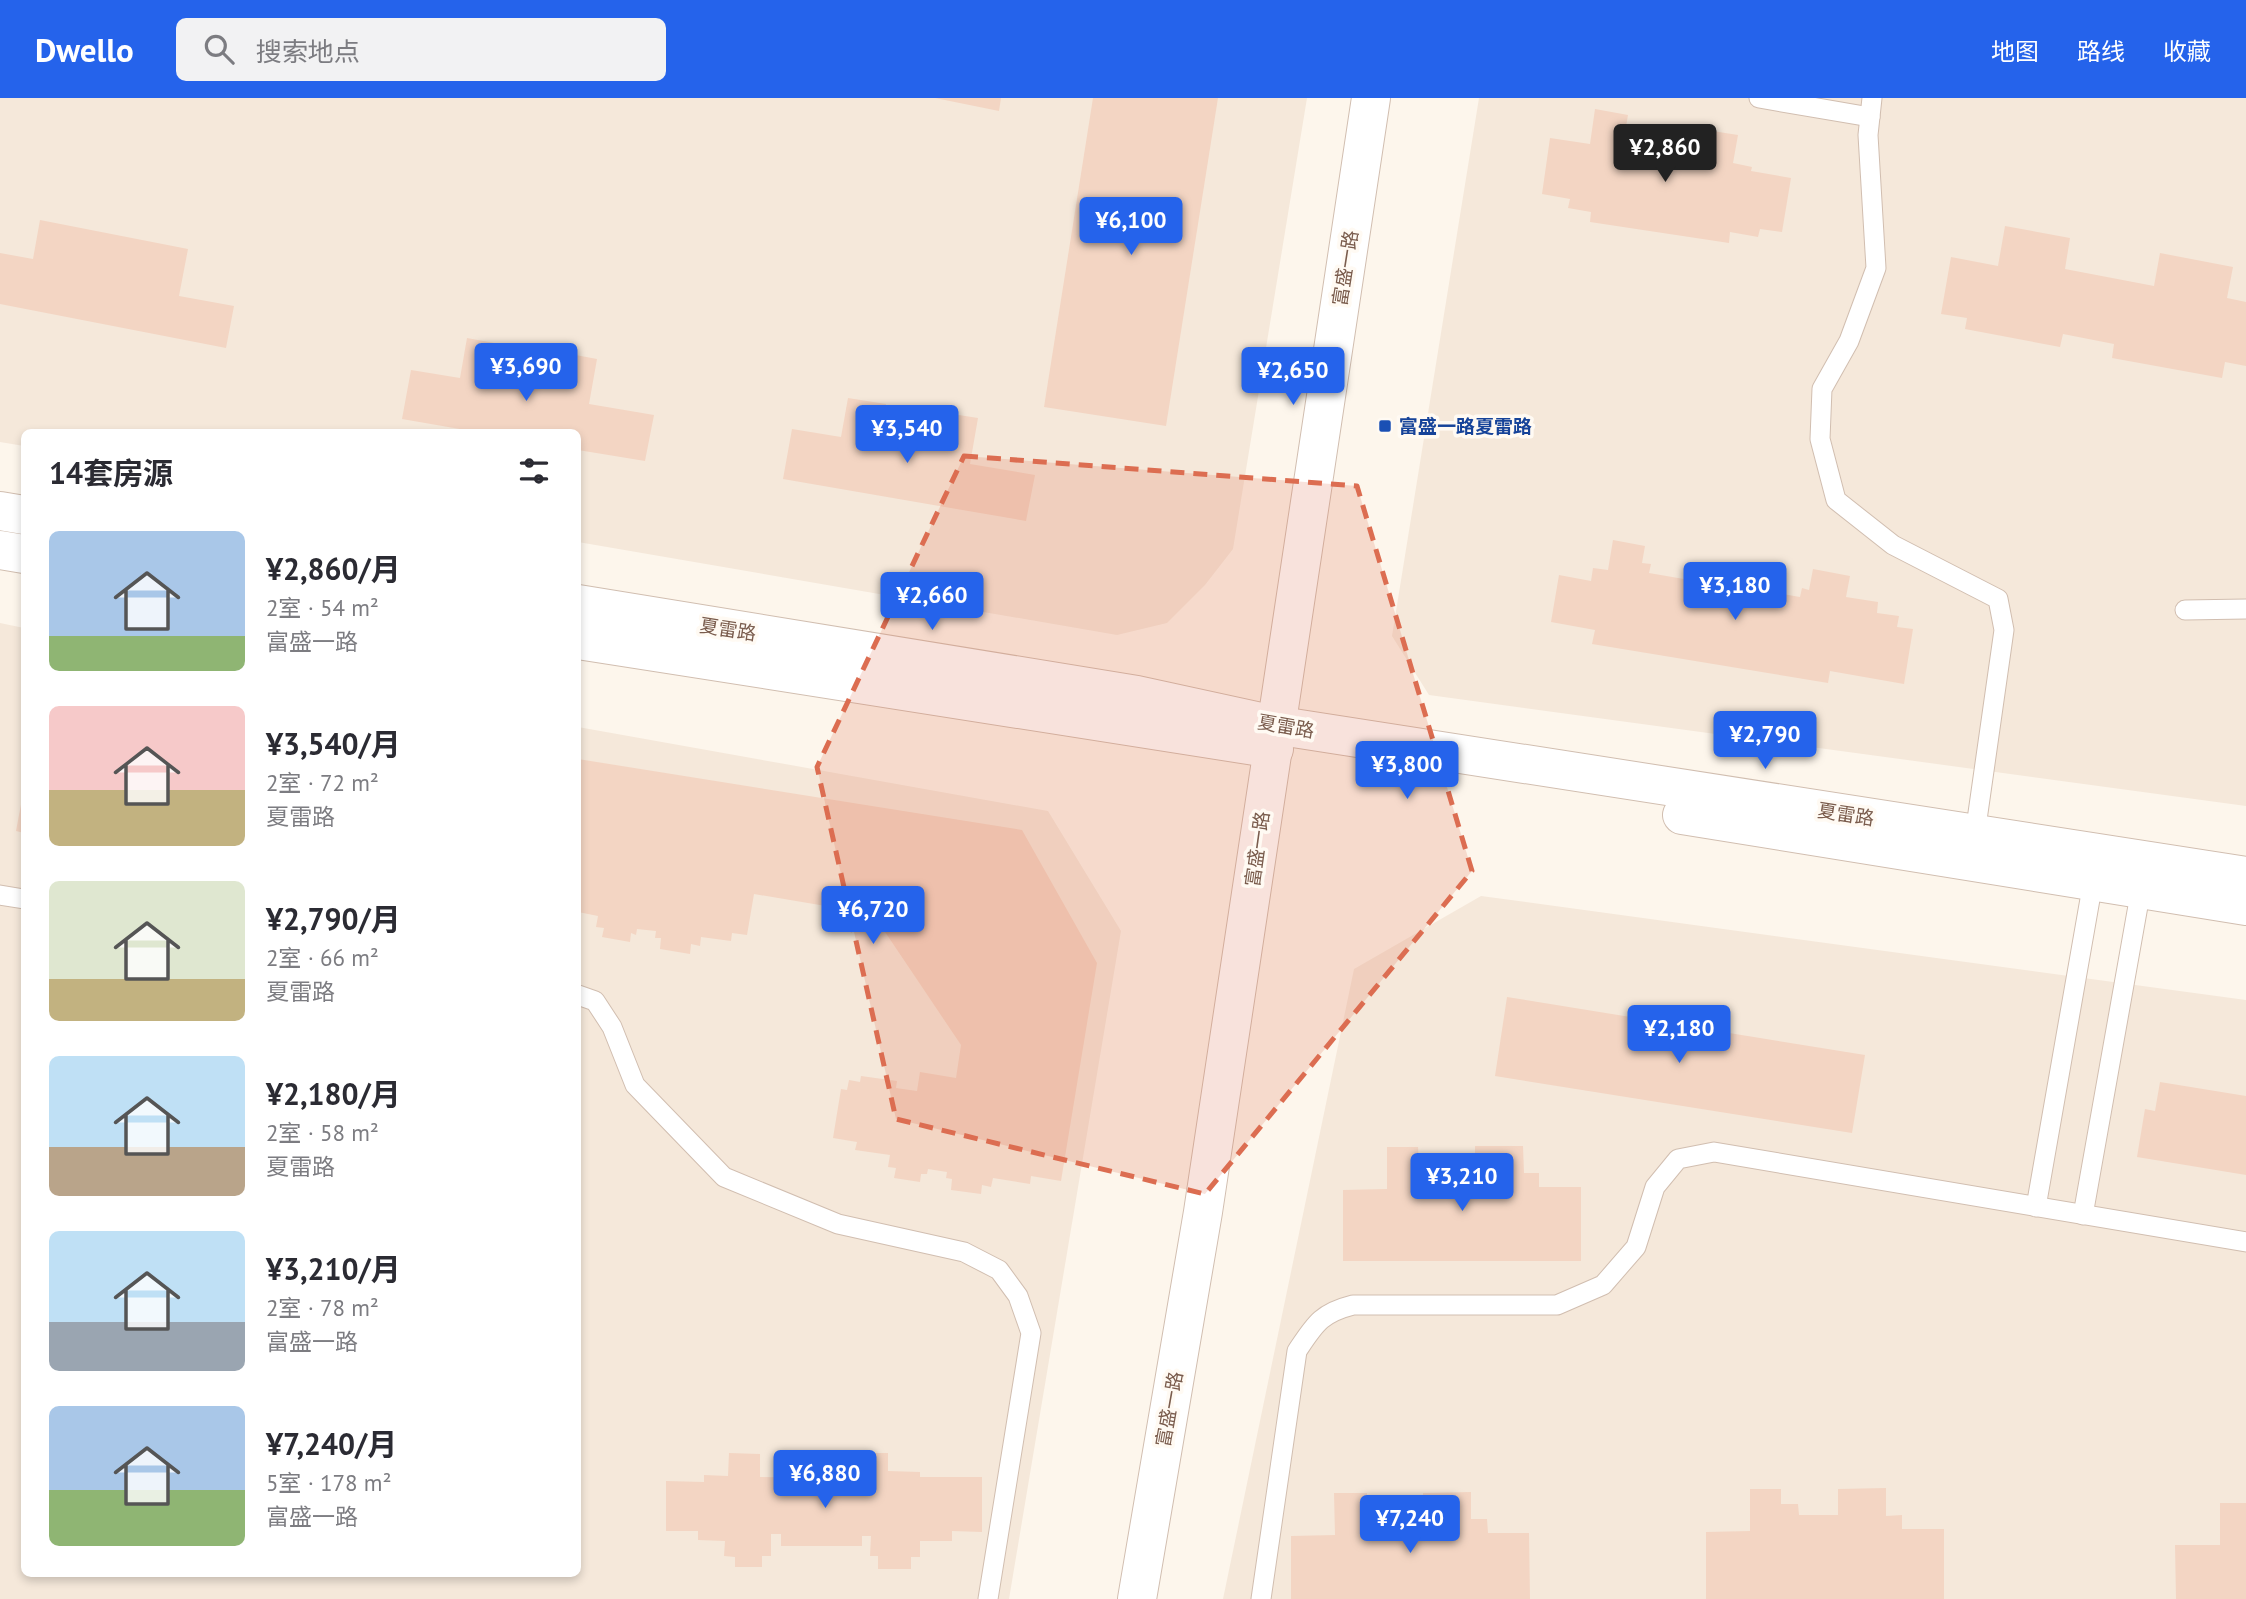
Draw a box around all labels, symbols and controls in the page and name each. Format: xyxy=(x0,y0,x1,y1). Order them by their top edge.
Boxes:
search box xyxy=(176,18,666,81)
text: Dwello xyxy=(35,28,134,71)
icon: search xyxy=(200,30,238,68)
text: 搜索地点 xyxy=(256,35,360,68)
text: 地图 xyxy=(1991,36,2039,67)
text: 路线 xyxy=(2077,36,2125,67)
text: 收藏 xyxy=(2163,36,2211,67)
pin: ¥2,860 xyxy=(1608,125,1722,184)
text: ¥2,860 xyxy=(1629,132,1701,161)
pin: ¥6,100 xyxy=(1074,198,1188,257)
text: ¥6,100 xyxy=(1095,205,1167,234)
street label: 富盛一路 xyxy=(1327,229,1363,307)
pin: ¥3,690 xyxy=(469,344,583,403)
pin: ¥2,650 xyxy=(1236,348,1350,407)
text: ¥3,690 xyxy=(490,351,562,380)
text: ¥2,650 xyxy=(1257,355,1329,384)
pin: ¥3,540 xyxy=(850,406,964,465)
text: ¥3,540 xyxy=(871,413,943,442)
place label: 富盛一路夏雷路 xyxy=(1399,414,1532,438)
marker: 富盛一路夏雷路 xyxy=(1377,418,1393,434)
icon: filters xyxy=(515,452,553,490)
text: 14套房源 xyxy=(49,453,173,492)
text: ¥2,860/月 xyxy=(266,549,401,588)
icon: home xyxy=(105,559,189,643)
pin: ¥3,180 xyxy=(1678,562,1792,622)
text: ¥3,180 xyxy=(1699,570,1771,599)
pin: ¥2,660 xyxy=(875,573,989,632)
text: ¥2,660 xyxy=(896,580,968,609)
text: 2室 · 54 m² xyxy=(266,593,379,622)
street label: 夏雷路 xyxy=(698,613,758,645)
text: 富盛一路 xyxy=(266,627,358,656)
street label: 夏雷路 xyxy=(1256,709,1316,743)
pin: ¥2,790 xyxy=(1708,712,1822,771)
text: ¥2,790 xyxy=(1729,719,1801,748)
text: ¥3,540/月 xyxy=(266,724,401,763)
icon: home xyxy=(105,734,189,818)
pin: ¥3,800 xyxy=(1350,742,1464,801)
text: ¥3,800 xyxy=(1371,749,1443,778)
text: 2室 · 72 m² xyxy=(266,768,379,797)
street label: 夏雷路 xyxy=(1816,798,1876,830)
text: 夏雷路 xyxy=(266,802,335,831)
street label: 富盛一路 xyxy=(1240,810,1274,888)
pin: ¥6,720 xyxy=(816,886,930,946)
text: ¥6,720 xyxy=(837,894,909,923)
text: ¥2,790/月 xyxy=(266,899,401,938)
icon: home xyxy=(105,909,189,993)
text: 2室 · 66 m² xyxy=(266,943,379,972)
text: 夏雷路 xyxy=(266,977,335,1006)
pin: ¥2,180 xyxy=(1622,1006,1736,1065)
text: ¥2,180 xyxy=(1643,1013,1715,1042)
text: ¥2,180/月 xyxy=(266,1074,401,1113)
icon: home xyxy=(105,1084,189,1168)
text: 2室 · 58 m² xyxy=(266,1118,379,1147)
text: 夏雷路 xyxy=(266,1152,335,1181)
pin: ¥3,210 xyxy=(1405,1154,1519,1213)
text: ¥3,210 xyxy=(1426,1161,1498,1190)
text: ¥3,210/月 xyxy=(266,1249,401,1288)
icon: home xyxy=(105,1259,189,1343)
text: 2室 · 78 m² xyxy=(266,1293,379,1322)
text: 富盛一路 xyxy=(266,1327,358,1356)
street label: 富盛一路 xyxy=(1151,1369,1187,1449)
text: ¥7,240/月 xyxy=(266,1424,397,1463)
icon: home xyxy=(105,1434,189,1518)
pin: ¥6,880 xyxy=(768,1450,882,1510)
text: ¥6,880 xyxy=(789,1458,861,1487)
text: 5室 · 178 m² xyxy=(266,1468,391,1497)
pin: ¥7,240 xyxy=(1353,1496,1467,1555)
text: 富盛一路 xyxy=(266,1502,358,1531)
text: ¥7,240 xyxy=(1376,1503,1444,1532)

